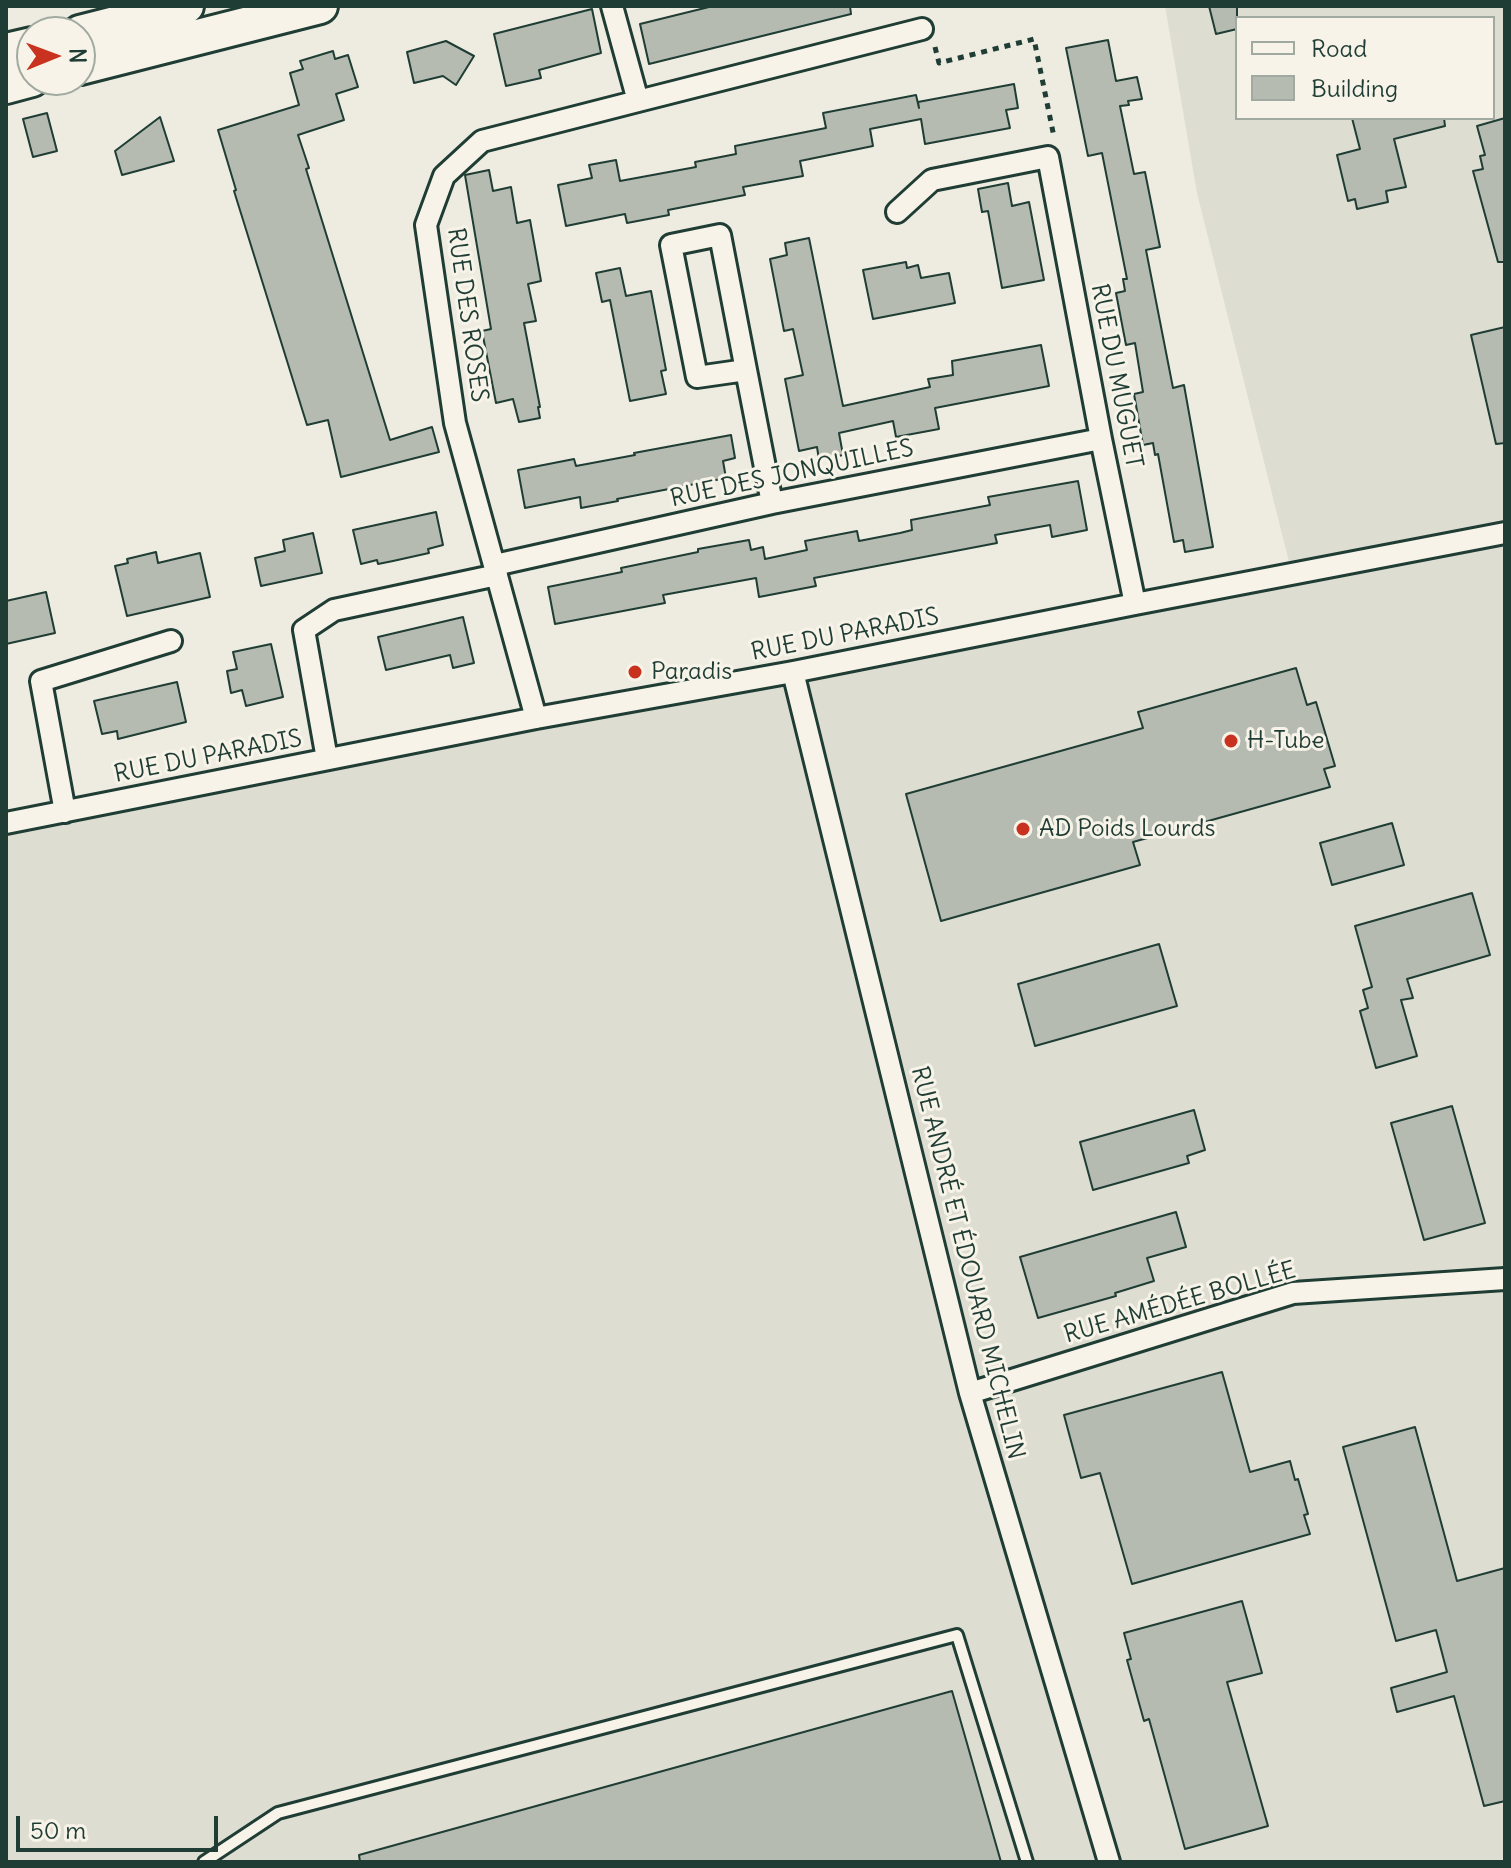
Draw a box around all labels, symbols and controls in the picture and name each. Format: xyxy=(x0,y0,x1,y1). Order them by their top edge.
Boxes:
north arrow xyxy=(16,16,96,96)
legend xyxy=(1235,16,1495,120)
text: Road xyxy=(1311,33,1367,63)
text: N xyxy=(64,48,92,63)
text: Building xyxy=(1311,73,1398,103)
street label: RUE DES ROSES xyxy=(441,226,493,404)
street label: RUE DU MUGUET xyxy=(1084,282,1148,470)
street label: RUE DES JONQUILLES xyxy=(668,434,916,514)
street label: RUE DU PARADIS xyxy=(749,603,941,667)
place label: Paradis xyxy=(651,658,732,686)
marker: Paradis xyxy=(626,663,644,681)
street label: RUE DU PARADIS xyxy=(112,725,304,789)
place label: H-Tube xyxy=(1247,727,1324,755)
marker: H-Tube xyxy=(1222,732,1240,750)
place label: AD Poids Lourds xyxy=(1039,815,1215,843)
marker: AD Poids Lourds xyxy=(1014,820,1032,838)
street label: RUE ANDRÉ ET ÉDOUARD MICHELIN xyxy=(904,1064,1030,1462)
street label: RUE AMÉDÉE BOLLÉE xyxy=(1061,1256,1299,1350)
scale bar xyxy=(20,1800,222,1850)
text: 50 m xyxy=(30,1815,86,1845)

